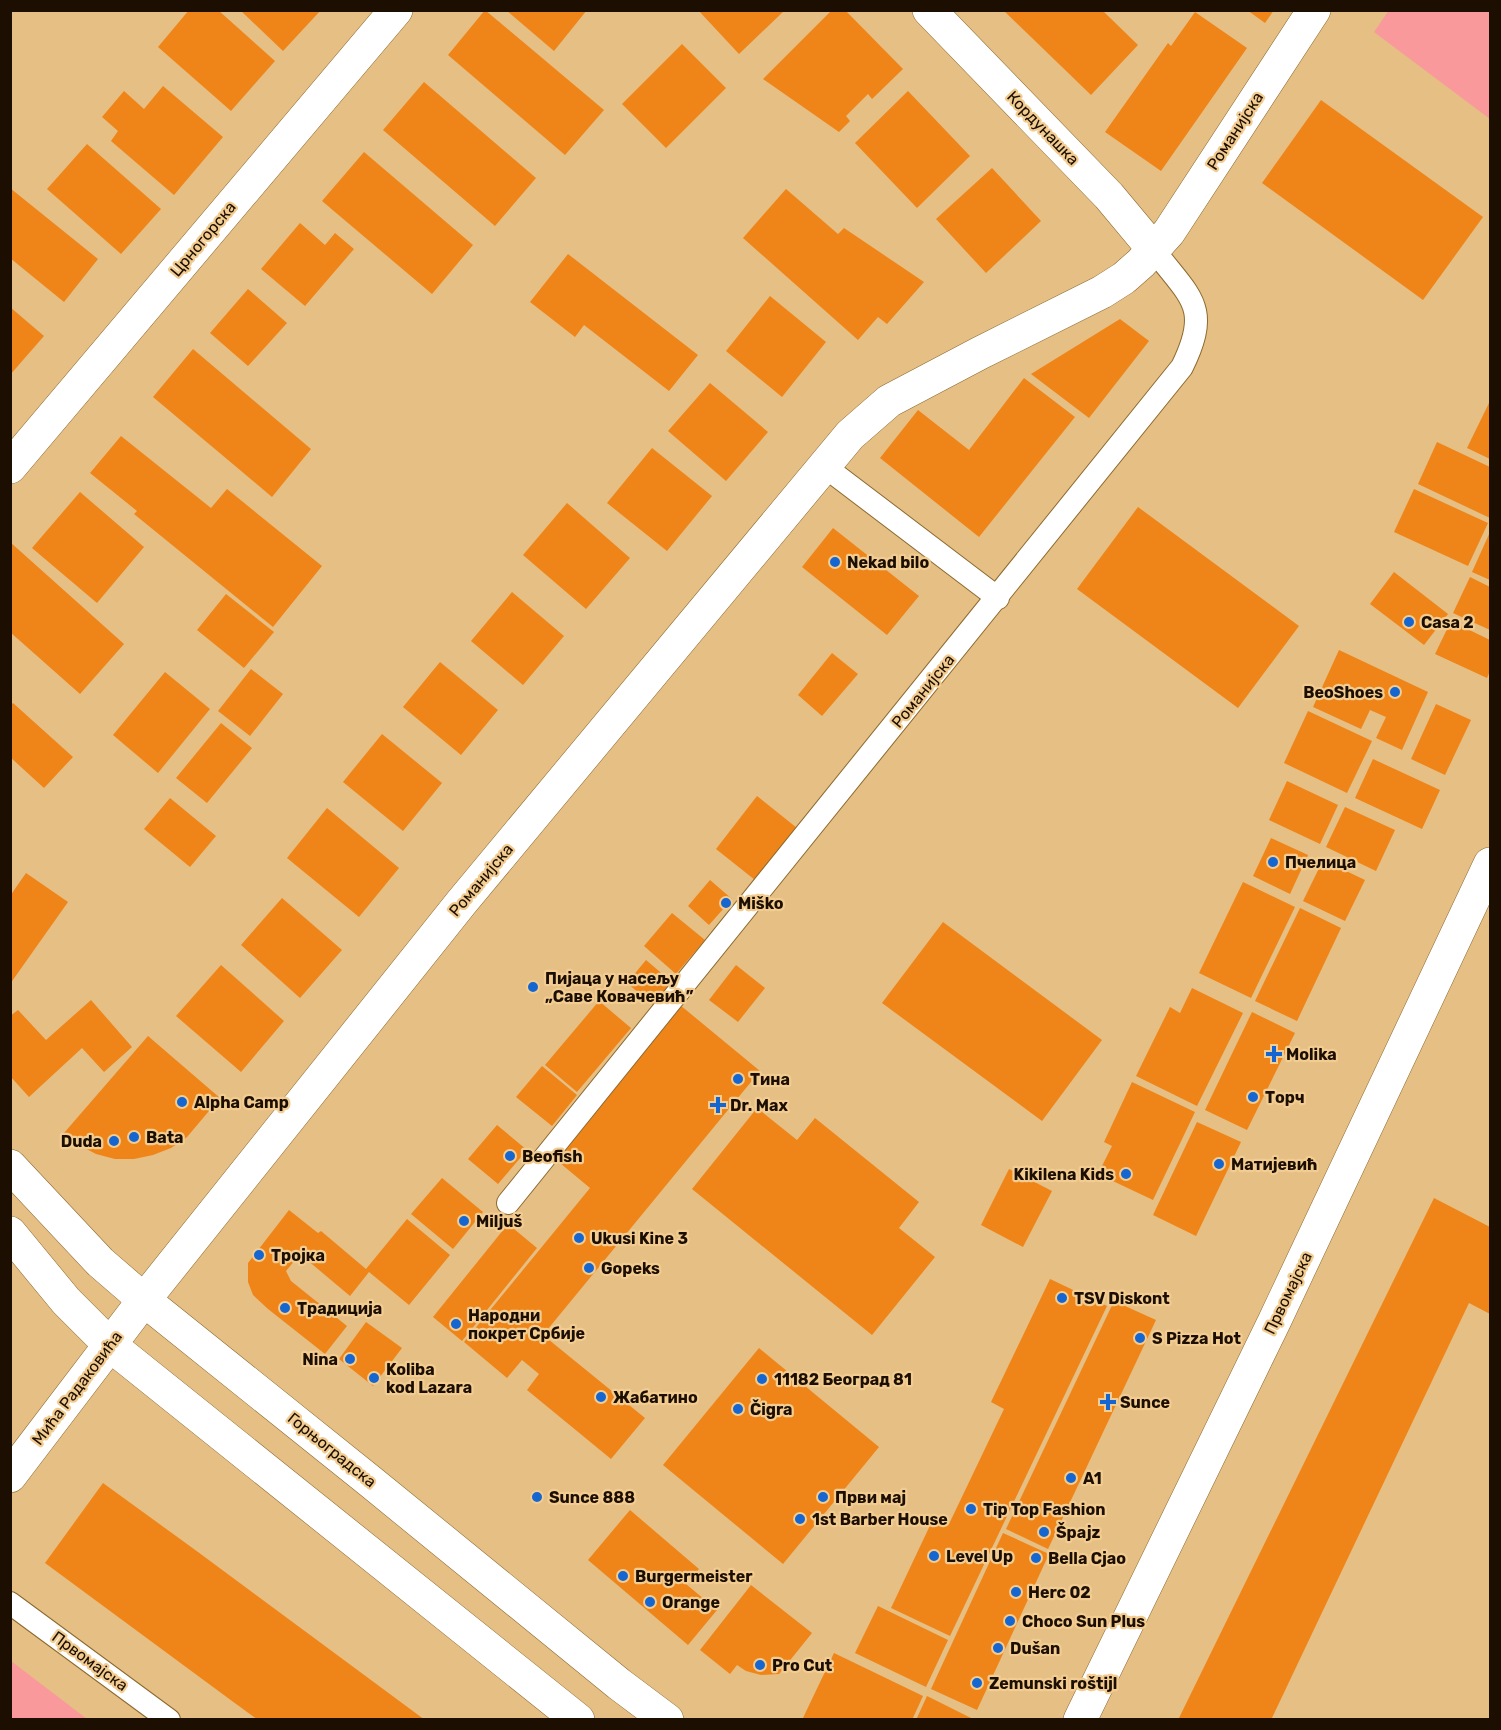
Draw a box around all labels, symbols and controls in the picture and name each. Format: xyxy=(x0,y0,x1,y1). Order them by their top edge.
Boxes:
street label: Кордунашка xyxy=(1003,87,1083,169)
street label: Романијска xyxy=(1203,89,1267,173)
street label: Црногорска xyxy=(166,198,240,280)
place label: Nekad bilo xyxy=(847,553,929,572)
marker: Nekad bilo xyxy=(828,555,842,569)
place label: Casa 2 xyxy=(1421,613,1474,632)
marker: Casa 2 xyxy=(1402,615,1416,629)
street label: Романијска xyxy=(888,650,958,732)
place label: BeoShoes xyxy=(1303,683,1383,702)
marker: BeoShoes xyxy=(1388,685,1402,699)
street label: Романијска xyxy=(445,840,517,920)
place label: Пчелица xyxy=(1285,853,1356,872)
marker: Пчелица xyxy=(1266,855,1280,869)
place label: Miško xyxy=(738,894,784,913)
marker: Miško xyxy=(719,896,733,910)
place label: Пијаца у насељу „Саве Ковачевић” xyxy=(545,969,694,1006)
marker: Пијаца у насељу „Саве Ковачевић” xyxy=(526,980,540,994)
place label: Molika xyxy=(1286,1045,1337,1064)
marker: Molika xyxy=(1267,1047,1281,1061)
place label: Тина xyxy=(750,1070,790,1089)
marker: Тина xyxy=(731,1072,745,1086)
place label: Торч xyxy=(1265,1088,1305,1107)
marker: Торч xyxy=(1246,1090,1260,1104)
place label: Alpha Camp xyxy=(194,1093,289,1112)
marker: Alpha Camp xyxy=(175,1095,189,1109)
place label: Dr. Max xyxy=(730,1096,789,1115)
marker: Dr. Max xyxy=(711,1098,725,1112)
place label: Bata xyxy=(146,1128,184,1147)
marker: Bata xyxy=(127,1130,141,1144)
place label: Duda xyxy=(61,1132,102,1151)
marker: Duda xyxy=(107,1134,121,1148)
place label: Beofish xyxy=(522,1147,583,1166)
marker: Beofish xyxy=(503,1149,517,1163)
place label: Матијевић xyxy=(1231,1155,1318,1174)
marker: Матијевић xyxy=(1212,1157,1226,1171)
place label: Kikilena Kids xyxy=(1014,1165,1114,1184)
marker: Kikilena Kids xyxy=(1119,1167,1133,1181)
place label: Miljuš xyxy=(476,1212,523,1231)
marker: Miljuš xyxy=(457,1214,471,1228)
place label: Ukusi Kine 3 xyxy=(591,1229,688,1248)
marker: Ukusi Kine 3 xyxy=(572,1231,586,1245)
place label: Тројка xyxy=(271,1246,325,1265)
marker: Тројка xyxy=(252,1248,266,1262)
street label: Првомајска xyxy=(1260,1249,1316,1337)
place label: Gopeks xyxy=(601,1259,660,1278)
marker: Gopeks xyxy=(582,1261,596,1275)
place label: TSV Diskont xyxy=(1074,1289,1170,1308)
marker: TSV Diskont xyxy=(1055,1291,1069,1305)
place label: Традиција xyxy=(297,1299,382,1318)
marker: Традиција xyxy=(278,1301,292,1315)
place label: Народни покрет Србије xyxy=(468,1306,585,1343)
marker: Народни покрет Србије xyxy=(449,1317,463,1331)
street label: Мића Радаковића xyxy=(28,1327,126,1449)
place label: S Pizza Hot xyxy=(1152,1329,1242,1348)
marker: S Pizza Hot xyxy=(1133,1331,1147,1345)
place label: Nina xyxy=(302,1350,338,1369)
marker: Nina xyxy=(343,1352,357,1366)
place label: Koliba kod Lazara xyxy=(386,1360,472,1397)
place label: 11182 Београд 81 xyxy=(774,1370,912,1389)
marker: Koliba kod Lazara xyxy=(367,1371,381,1385)
marker: 11182 Београд 81 xyxy=(755,1372,769,1386)
place label: Жабатино xyxy=(613,1388,698,1407)
marker: Жабатино xyxy=(594,1390,608,1404)
place label: Sunce xyxy=(1120,1393,1170,1412)
marker: Sunce xyxy=(1101,1395,1115,1409)
place label: Čigra xyxy=(750,1399,793,1419)
marker: Čigra xyxy=(731,1402,745,1416)
street label: Горњоградска xyxy=(284,1409,380,1491)
place label: A1 xyxy=(1083,1469,1102,1488)
marker: A1 xyxy=(1064,1471,1078,1485)
place label: Sunce 888 xyxy=(549,1488,635,1507)
place label: Први мај xyxy=(835,1488,906,1507)
marker: Sunce 888 xyxy=(530,1490,544,1504)
marker: Први мај xyxy=(816,1490,830,1504)
place label: Tip Top Fashion xyxy=(983,1500,1105,1519)
marker: Tip Top Fashion xyxy=(964,1502,978,1516)
place label: 1st Barber House xyxy=(812,1510,948,1529)
marker: 1st Barber House xyxy=(793,1512,807,1526)
place label: Špajz xyxy=(1056,1522,1101,1542)
marker: Špajz xyxy=(1037,1525,1051,1539)
place label: Level Up xyxy=(946,1547,1013,1566)
marker: Level Up xyxy=(927,1549,941,1563)
place label: Bella Cjao xyxy=(1048,1549,1126,1568)
marker: Bella Cjao xyxy=(1029,1551,1043,1565)
place label: Burgermeister xyxy=(635,1567,753,1586)
marker: Burgermeister xyxy=(616,1569,630,1583)
place label: Herc 02 xyxy=(1028,1583,1091,1602)
marker: Herc 02 xyxy=(1009,1585,1023,1599)
place label: Orange xyxy=(662,1593,720,1612)
marker: Orange xyxy=(643,1595,657,1609)
place label: Choco Sun Plus xyxy=(1022,1612,1145,1631)
marker: Choco Sun Plus xyxy=(1003,1614,1017,1628)
street label: Првомајска xyxy=(48,1627,132,1695)
place label: Dušan xyxy=(1010,1639,1060,1658)
marker: Dušan xyxy=(991,1641,1005,1655)
place label: Pro Cut xyxy=(772,1656,833,1675)
marker: Pro Cut xyxy=(753,1658,767,1672)
place label: Zemunski roštijl xyxy=(989,1674,1117,1693)
marker: Zemunski roštijl xyxy=(970,1676,984,1690)

